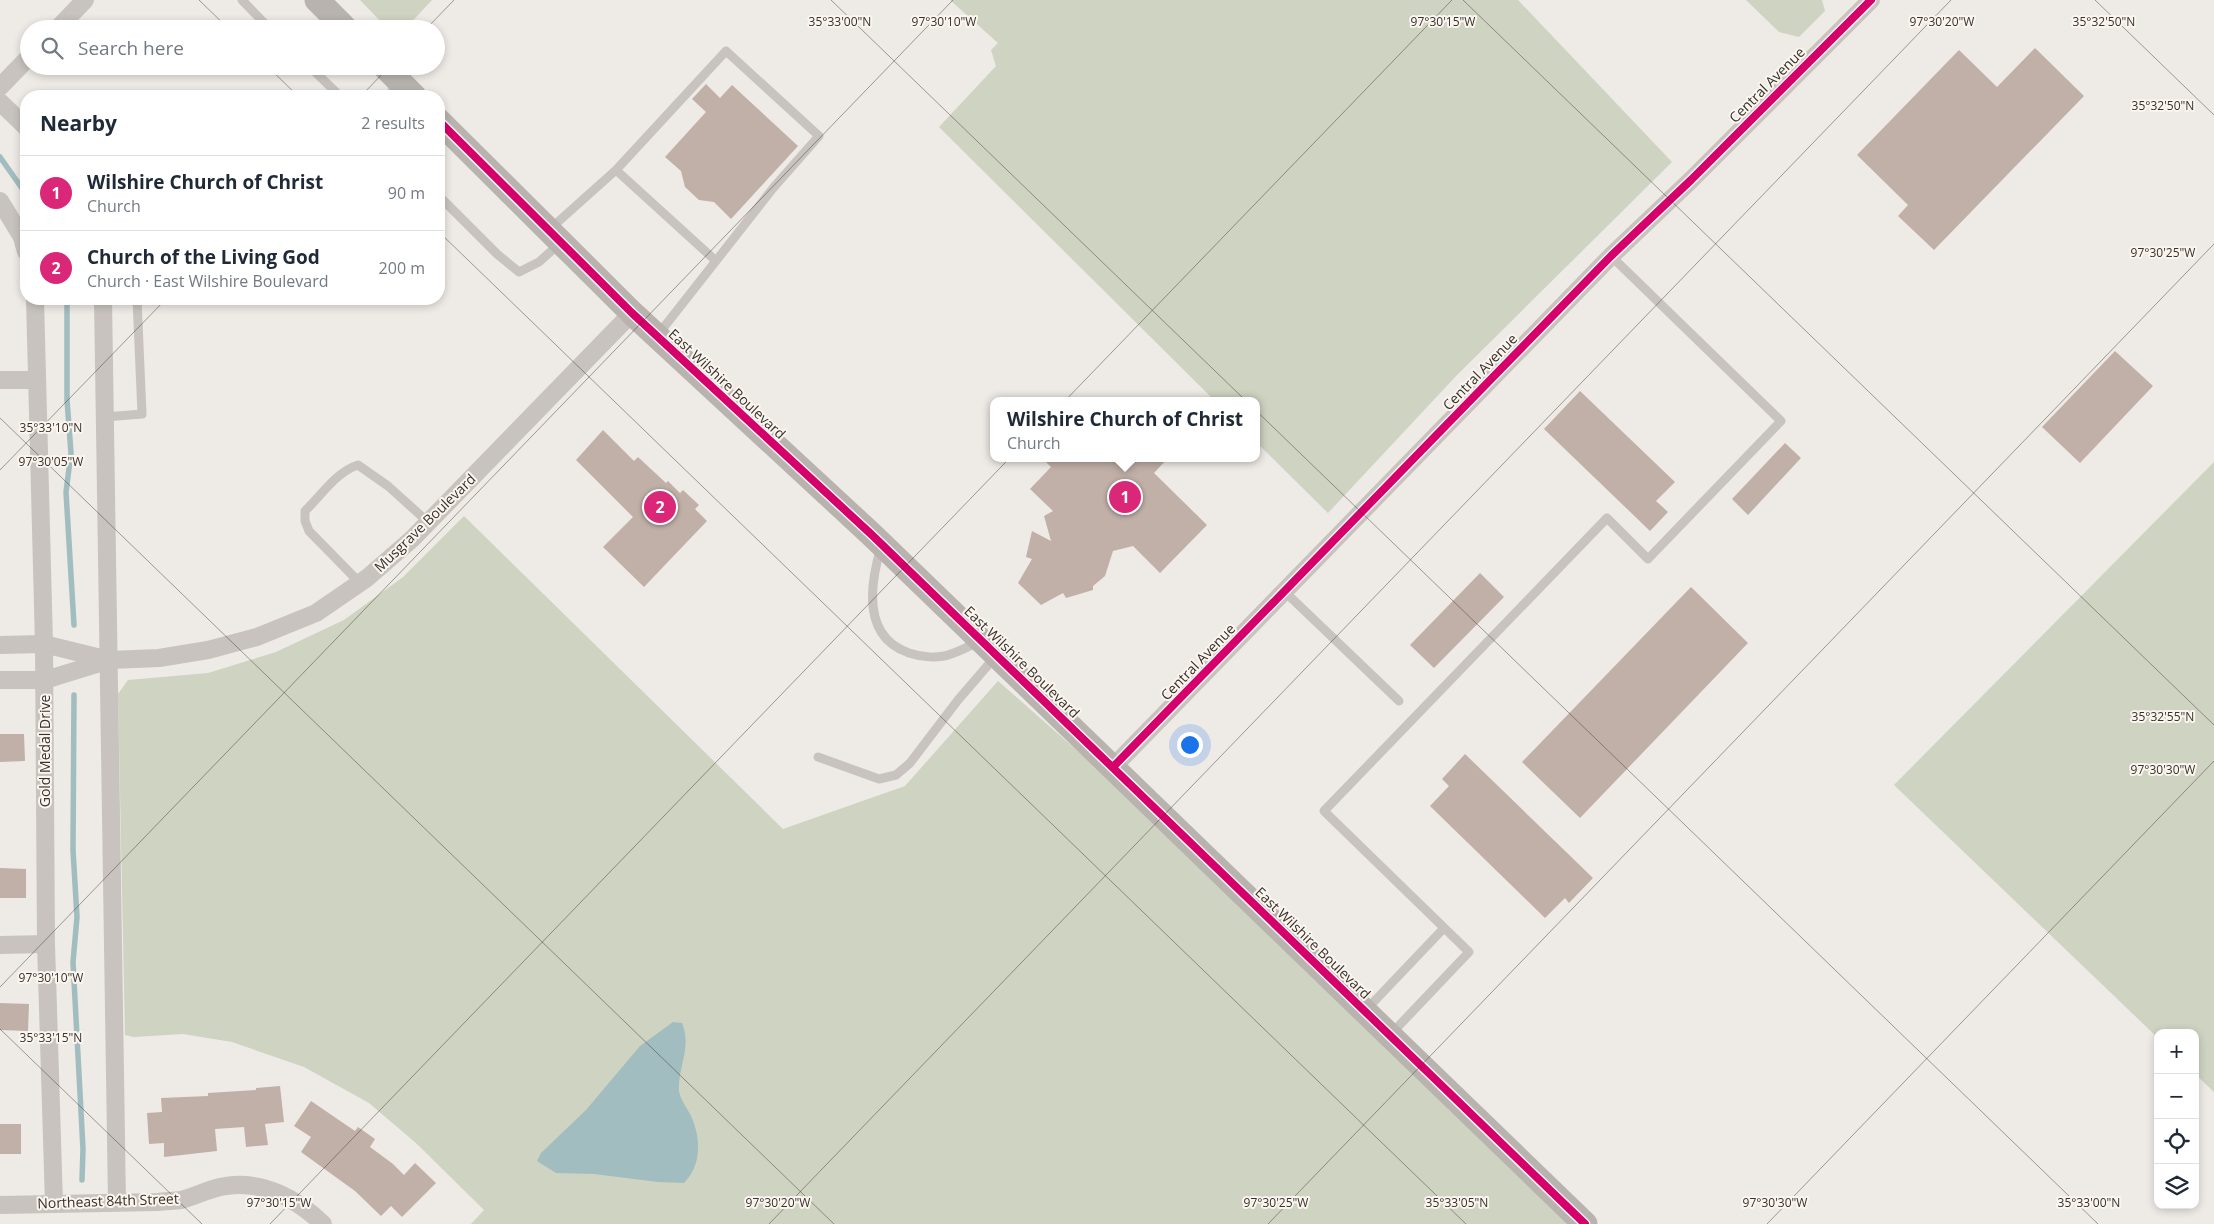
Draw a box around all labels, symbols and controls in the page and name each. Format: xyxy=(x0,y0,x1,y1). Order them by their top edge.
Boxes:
text: 35°33'00"N xyxy=(809,13,871,30)
text: 97°30'10"W xyxy=(912,13,976,30)
text: 97°30'15"W xyxy=(1411,13,1475,30)
text: 97°30'20"W xyxy=(1910,13,1974,30)
text: 35°32'50"N xyxy=(2073,13,2135,30)
search box xyxy=(20,20,445,75)
icon: search xyxy=(38,34,66,62)
text: Search here xyxy=(78,35,184,61)
street label: Central Avenue xyxy=(1725,43,1809,127)
text: 35°32'50"N xyxy=(2132,97,2194,114)
text: Nearby xyxy=(40,109,117,137)
text: 2 results xyxy=(361,112,425,134)
text: Wilshire Church of Christ xyxy=(87,169,323,195)
text: 1 xyxy=(51,182,61,204)
text: 90 m xyxy=(388,182,425,204)
text: Church xyxy=(87,195,141,217)
text: Church of the Living God xyxy=(87,244,320,270)
text: 97°30'25"W xyxy=(2131,244,2195,261)
text: 2 xyxy=(51,257,61,279)
text: 200 m xyxy=(379,257,425,279)
text: Church · East Wilshire Boulevard xyxy=(87,270,329,292)
street label: East Wilshire Boulevard xyxy=(665,324,790,443)
street label: Central Avenue xyxy=(1438,329,1521,414)
popup xyxy=(990,397,1260,462)
text: Wilshire Church of Christ xyxy=(1007,406,1243,432)
text: 35°33'10"N xyxy=(20,419,82,436)
text: Church xyxy=(1007,432,1061,454)
text: 97°30'05"W xyxy=(19,453,83,470)
street label: Musgrave Boulevard xyxy=(370,469,479,576)
pin: 1 xyxy=(1109,478,1141,516)
pin: 2 xyxy=(644,488,676,526)
street label: East Wilshire Boulevard xyxy=(961,602,1084,722)
street label: Central Avenue xyxy=(1156,619,1239,704)
street label: Gold Medal Drive xyxy=(35,695,54,807)
text: 35°32'55"N xyxy=(2132,708,2194,725)
your location xyxy=(1177,732,1203,758)
text: 97°30'30"W xyxy=(2131,761,2195,778)
street label: East Wilshire Boulevard xyxy=(1252,883,1375,1003)
text: 97°30'10"W xyxy=(19,969,83,986)
text: 35°33'15"N xyxy=(20,1029,82,1046)
map controls xyxy=(2154,1029,2199,1209)
button: + xyxy=(2154,1029,2199,1074)
button: − xyxy=(2154,1074,2199,1119)
button: locate xyxy=(2154,1119,2199,1164)
button: layers xyxy=(2154,1164,2199,1209)
street label: Northeast 84th Street xyxy=(37,1189,179,1212)
text: 97°30'15"W xyxy=(247,1194,311,1211)
text: 97°30'20"W xyxy=(746,1194,810,1211)
text: 97°30'25"W xyxy=(1244,1194,1308,1211)
text: 35°33'05"N xyxy=(1426,1194,1488,1211)
text: 97°30'30"W xyxy=(1743,1194,1807,1211)
text: 35°33'00"N xyxy=(2058,1194,2120,1211)

